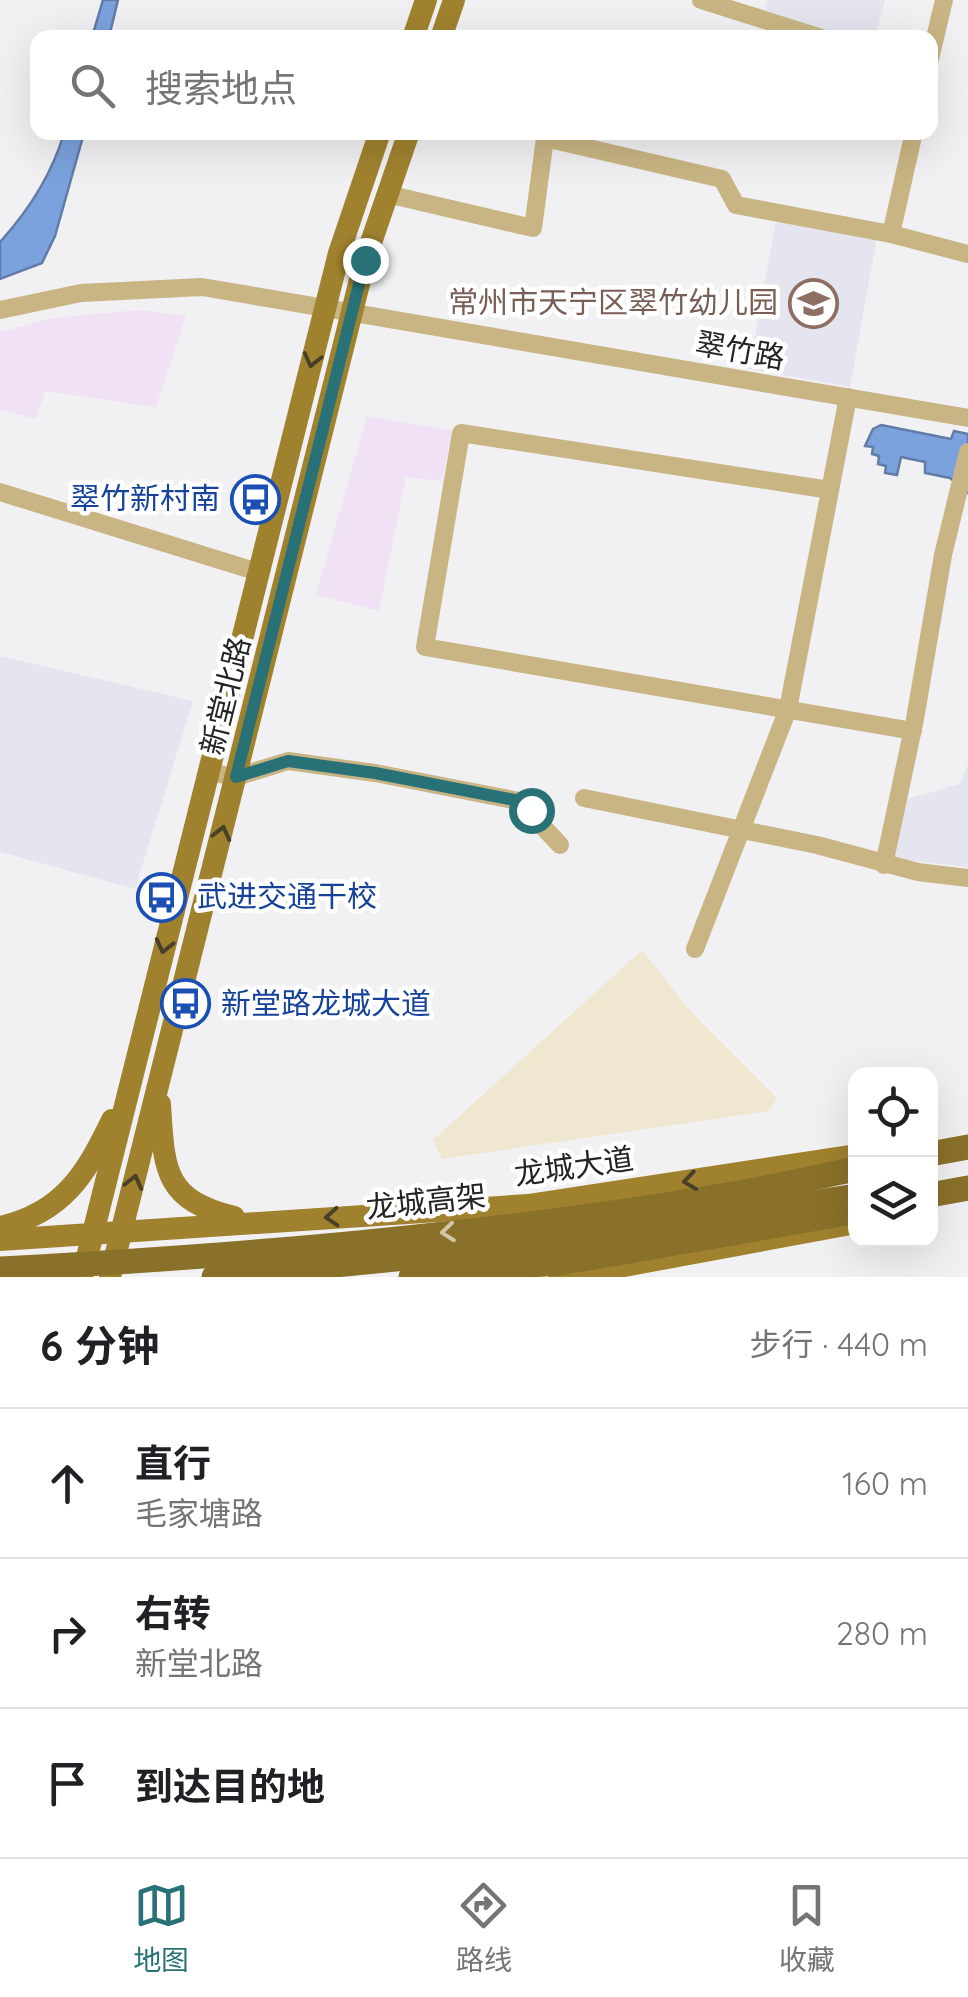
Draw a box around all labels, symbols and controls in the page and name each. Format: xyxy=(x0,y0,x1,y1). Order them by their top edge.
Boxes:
search box xyxy=(30,30,938,140)
icon: search xyxy=(65,58,120,113)
text: 搜索地点 xyxy=(145,64,297,112)
route end xyxy=(343,238,389,284)
school or university icon: 常州市天宁区翠竹幼儿园 xyxy=(787,277,839,329)
place label: 常州市天宁区翠竹幼儿园 xyxy=(448,283,778,321)
street label: 翠竹路 xyxy=(693,323,788,377)
one-way arrow xyxy=(303,351,324,368)
bus stop icon: 翠竹新村南 xyxy=(229,473,281,525)
place label: 翠竹新村南 xyxy=(70,479,220,517)
street label: 新堂北路 xyxy=(192,633,258,759)
route start xyxy=(509,788,555,834)
one-way arrow xyxy=(210,825,231,842)
bus stop icon: 武进交通干校 xyxy=(136,871,188,923)
place label: 武进交通干校 xyxy=(197,877,377,915)
one-way arrow xyxy=(155,937,176,954)
bus stop icon: 新堂路龙城大道 xyxy=(160,978,212,1030)
place label: 新堂路龙城大道 xyxy=(221,984,431,1022)
map controls xyxy=(848,1067,938,1247)
button: locate xyxy=(848,1067,938,1157)
street label: 龙城大道 xyxy=(512,1139,636,1193)
button: layers xyxy=(848,1157,938,1247)
one-way arrow xyxy=(682,1170,698,1191)
one-way arrow xyxy=(122,1174,143,1191)
street label: 龙城高架 xyxy=(364,1176,488,1226)
one-way arrow xyxy=(324,1206,340,1228)
one-way arrow xyxy=(440,1221,456,1242)
text: 6 分钟 xyxy=(40,1319,159,1372)
text: 步行 · 440 m xyxy=(750,1324,928,1364)
text: 直行 xyxy=(135,1439,211,1487)
icon: ahead xyxy=(40,1456,95,1511)
text: 160 m xyxy=(842,1463,928,1503)
text: 毛家塘路 xyxy=(135,1493,263,1533)
text: 右转 xyxy=(135,1589,211,1637)
icon: right xyxy=(40,1606,95,1661)
text: 280 m xyxy=(836,1613,928,1653)
text: 新堂北路 xyxy=(135,1643,263,1683)
icon: arrive xyxy=(40,1756,95,1811)
text: 到达目的地 xyxy=(135,1762,325,1810)
tab: 地图 xyxy=(133,1878,189,1978)
tab: 路线 xyxy=(456,1878,512,1978)
tab: 收藏 xyxy=(779,1878,835,1978)

